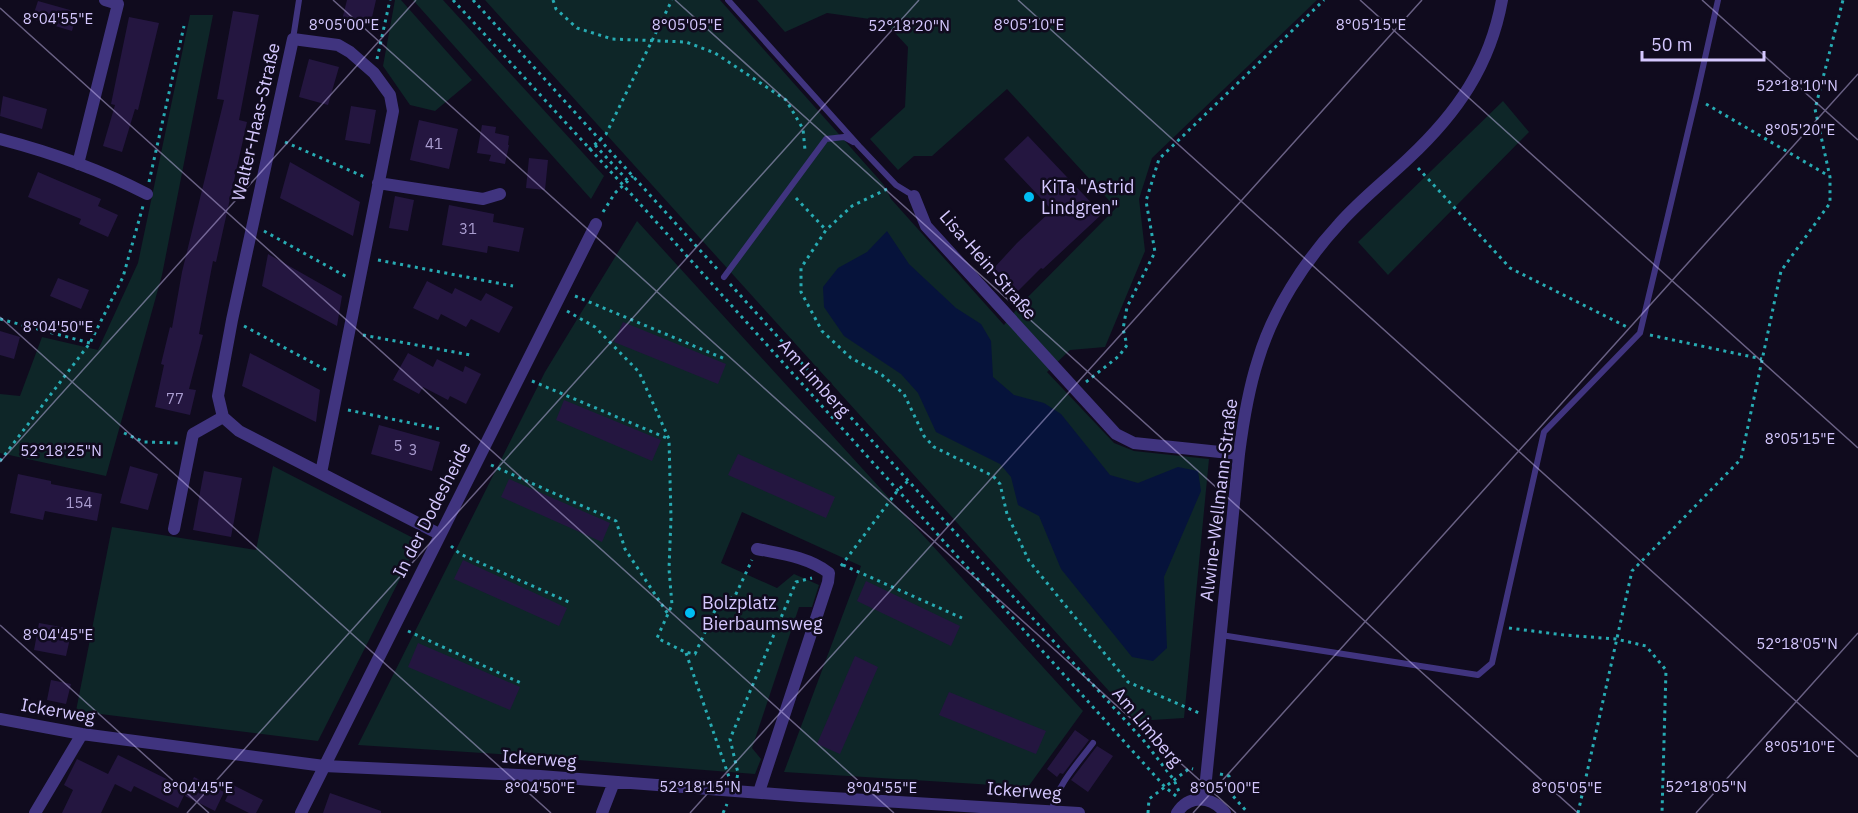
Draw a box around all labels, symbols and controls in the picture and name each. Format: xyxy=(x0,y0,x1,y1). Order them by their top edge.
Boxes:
text: 8°04'55"E xyxy=(23,9,93,28)
text: 8°05'00"E xyxy=(309,15,379,34)
text: 8°05'05"E xyxy=(652,15,722,34)
text: 8°05'10"E xyxy=(994,15,1064,34)
text: 8°05'15"E xyxy=(1336,15,1406,34)
text: 52°18'20"N xyxy=(868,16,950,35)
scale bar xyxy=(1642,24,1764,62)
text: 50 m xyxy=(1651,33,1693,56)
street label: Walter-Haas-Straße xyxy=(226,41,285,203)
text: 52°18'10"N xyxy=(1756,76,1838,95)
text: 8°05'20"E xyxy=(1765,120,1835,139)
house number: 41 xyxy=(425,134,443,153)
place label: KiTa "Astrid Lindgren" xyxy=(1041,175,1135,219)
marker: KiTa "Astrid Lindgren" xyxy=(1022,190,1036,204)
street label: Lisa-Hein-Straße xyxy=(935,205,1042,324)
house number: 31 xyxy=(459,219,477,238)
text: 8°04'50"E xyxy=(23,317,93,336)
street label: Am Limberg xyxy=(773,334,856,422)
house number: 77 xyxy=(166,389,184,408)
street label: Alwine-Wellmann-Straße xyxy=(1195,397,1242,603)
text: 8°05'15"E xyxy=(1765,429,1835,448)
house number: 5 xyxy=(393,436,403,455)
street label: In der Dodesheide xyxy=(387,438,476,581)
house number: 3 xyxy=(408,440,418,459)
text: 52°18'25"N xyxy=(20,441,102,460)
house number: 154 xyxy=(65,493,93,512)
place label: Bolzplatz Bierbaumsweg xyxy=(702,591,823,635)
marker: Bolzplatz Bierbaumsweg xyxy=(683,606,697,620)
text: 8°04'45"E xyxy=(23,625,93,644)
text: 52°18'05"N xyxy=(1756,634,1838,653)
street label: Am Limberg xyxy=(1107,682,1188,772)
street label: Ickerweg xyxy=(19,693,98,728)
text: 8°05'10"E xyxy=(1765,737,1835,756)
street label: Ickerweg xyxy=(501,744,578,773)
street label: Ickerweg xyxy=(986,776,1063,805)
text: 52°18'15"N xyxy=(659,777,741,796)
text: 52°18'05"N xyxy=(1665,777,1747,796)
text: 8°04'45"E xyxy=(163,778,233,797)
text: 8°04'50"E xyxy=(505,778,575,797)
text: 8°04'55"E xyxy=(847,778,917,797)
text: 8°05'00"E xyxy=(1190,778,1260,797)
text: 8°05'05"E xyxy=(1532,778,1602,797)

